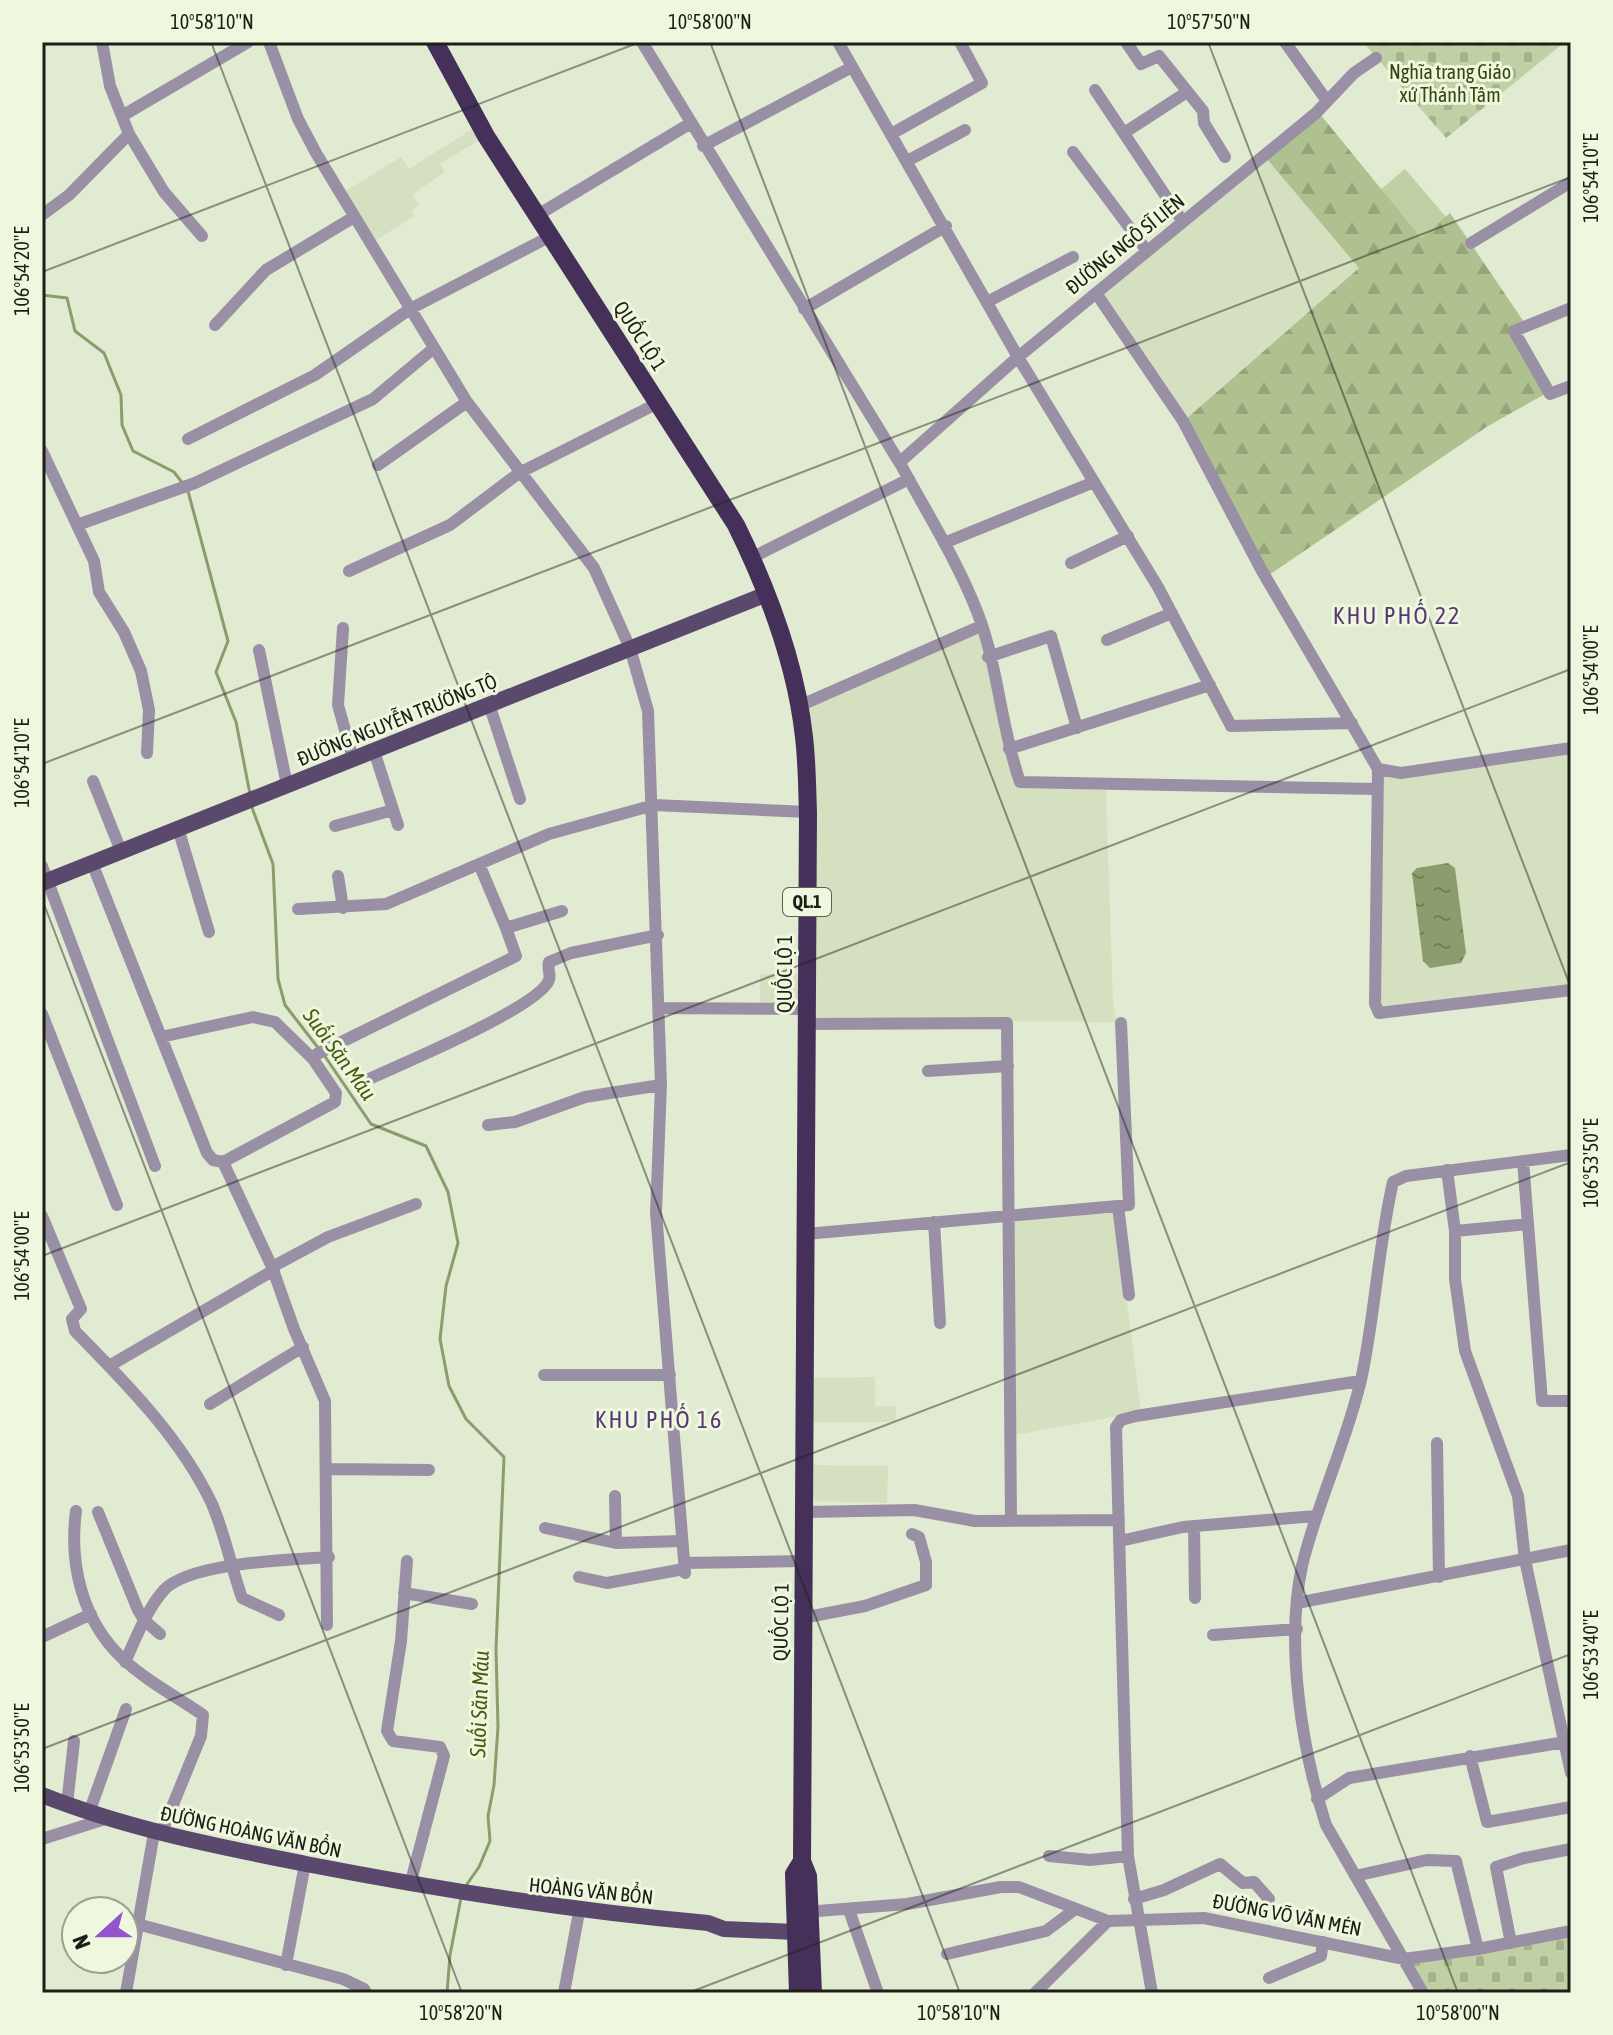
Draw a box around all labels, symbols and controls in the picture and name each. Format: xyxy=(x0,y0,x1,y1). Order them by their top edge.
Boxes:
text: 10°58'10"N xyxy=(170,10,254,33)
text: 10°58'00"N xyxy=(668,10,752,33)
text: 10°57'50"N xyxy=(1167,10,1251,33)
park label: Nghĩa trang Giáo xứ Thánh Tâm xyxy=(1389,60,1511,106)
text: 106°54'10"E xyxy=(1579,133,1602,223)
street label: ĐƯỜNG NGÔ SĨ LIÊN xyxy=(1061,189,1189,299)
text: 106°54'20"E xyxy=(10,226,33,316)
street label: QUỐC LỘ 1 xyxy=(610,296,673,375)
district label: KHU PHỐ 22 xyxy=(1333,599,1461,629)
text: 106°54'00"E xyxy=(1579,625,1602,715)
street label: ĐƯỜNG NGUYỄN TRƯỜNG TỘ xyxy=(293,667,500,770)
text: 106°54'10"E xyxy=(10,718,33,808)
road number: QL.1 xyxy=(783,888,831,916)
street label: QUỐC LỘ 1 xyxy=(771,935,796,1013)
water label: Suối Săn Máu xyxy=(297,1002,382,1105)
text: 106°53'50"E xyxy=(1579,1118,1602,1208)
text: 106°54'00"E xyxy=(10,1211,33,1301)
district label: KHU PHỐ 16 xyxy=(595,1403,723,1433)
street label: QUỐC LỘ 1 xyxy=(766,1583,793,1661)
text: 106°53'40"E xyxy=(1579,1610,1602,1700)
water label: Suối Săn Máu xyxy=(464,1650,494,1759)
text: 106°53'50"E xyxy=(10,1703,33,1793)
street label: ĐƯỜNG HOÀNG VĂN BỔN xyxy=(158,1798,344,1862)
street label: HOÀNG VĂN BỔN xyxy=(528,1870,655,1908)
street label: ĐƯỜNG VÕ VĂN MÉN xyxy=(1211,1889,1364,1940)
north arrow xyxy=(60,1895,140,1975)
text: N xyxy=(67,1931,96,1953)
text: 10°58'20"N xyxy=(419,2001,503,2024)
text: 10°58'10"N xyxy=(917,2001,1001,2024)
text: 10°58'00"N xyxy=(1416,2001,1500,2024)

